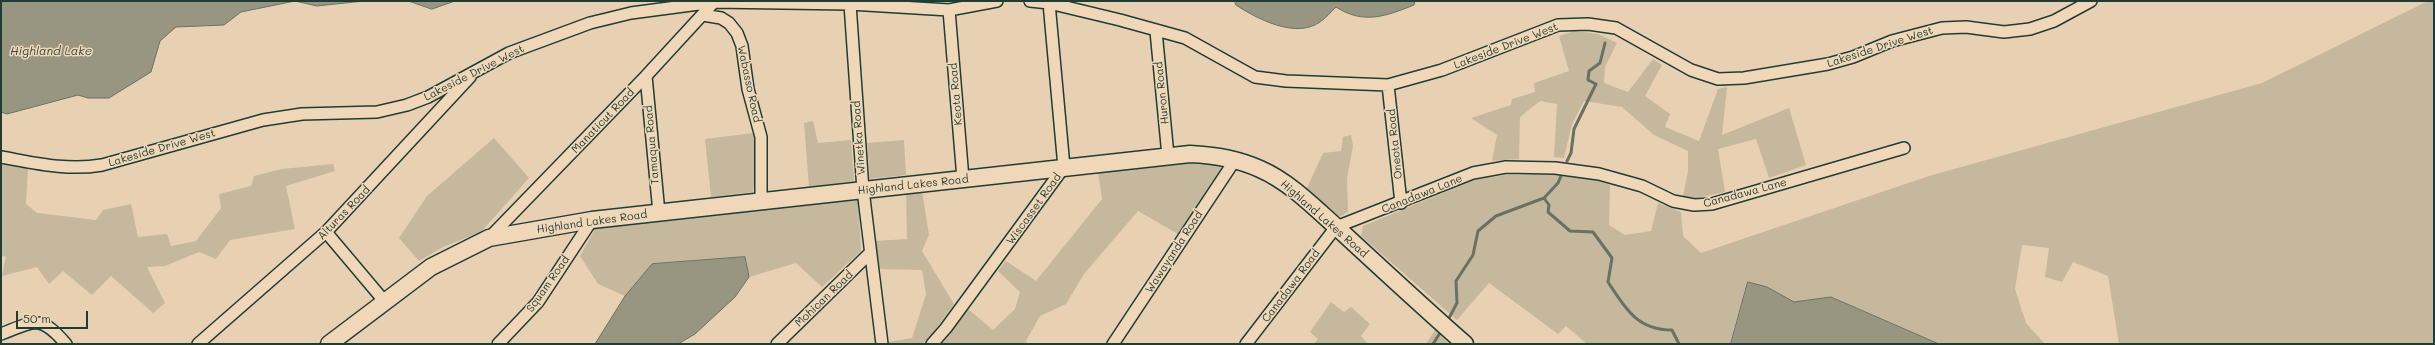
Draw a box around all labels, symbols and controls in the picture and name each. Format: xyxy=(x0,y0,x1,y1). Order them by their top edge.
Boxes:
street label: Lakeside Drive West xyxy=(1452,20,1560,72)
street label: Lakeside Drive West xyxy=(1825,24,1935,70)
street label: Lakeside Drive West xyxy=(422,42,526,104)
water label: Highland Lake xyxy=(10,44,92,58)
street label: Wabasso Road xyxy=(734,44,764,124)
street label: Huron Road xyxy=(1152,61,1172,125)
street label: Keota Road xyxy=(947,62,965,126)
street label: Manaticut Road xyxy=(569,86,637,156)
street label: Winetka Road xyxy=(850,100,868,176)
street label: Tamaqua Road xyxy=(642,105,662,185)
street label: Oneota Road xyxy=(1385,108,1405,180)
street label: Lakeside Drive West xyxy=(107,126,217,170)
street label: Wiscasset Road xyxy=(1004,171,1064,247)
street label: Canadawa Lane xyxy=(1380,172,1464,216)
street label: Highland Lakes Road xyxy=(857,173,969,197)
street label: Canadawa Lane xyxy=(1702,176,1788,210)
street label: Highland Lakes Road xyxy=(1278,177,1370,261)
street label: Alturas Road xyxy=(315,183,373,243)
street label: Highland Lakes Road xyxy=(536,208,648,236)
street label: Wawayanda Road xyxy=(1143,208,1205,296)
street label: Canadawa Road xyxy=(1259,247,1323,325)
street label: Squam Road xyxy=(524,253,572,315)
street label: Mohican Road xyxy=(792,268,856,330)
scale bar xyxy=(18,303,90,329)
text: 50 m xyxy=(23,310,51,326)

